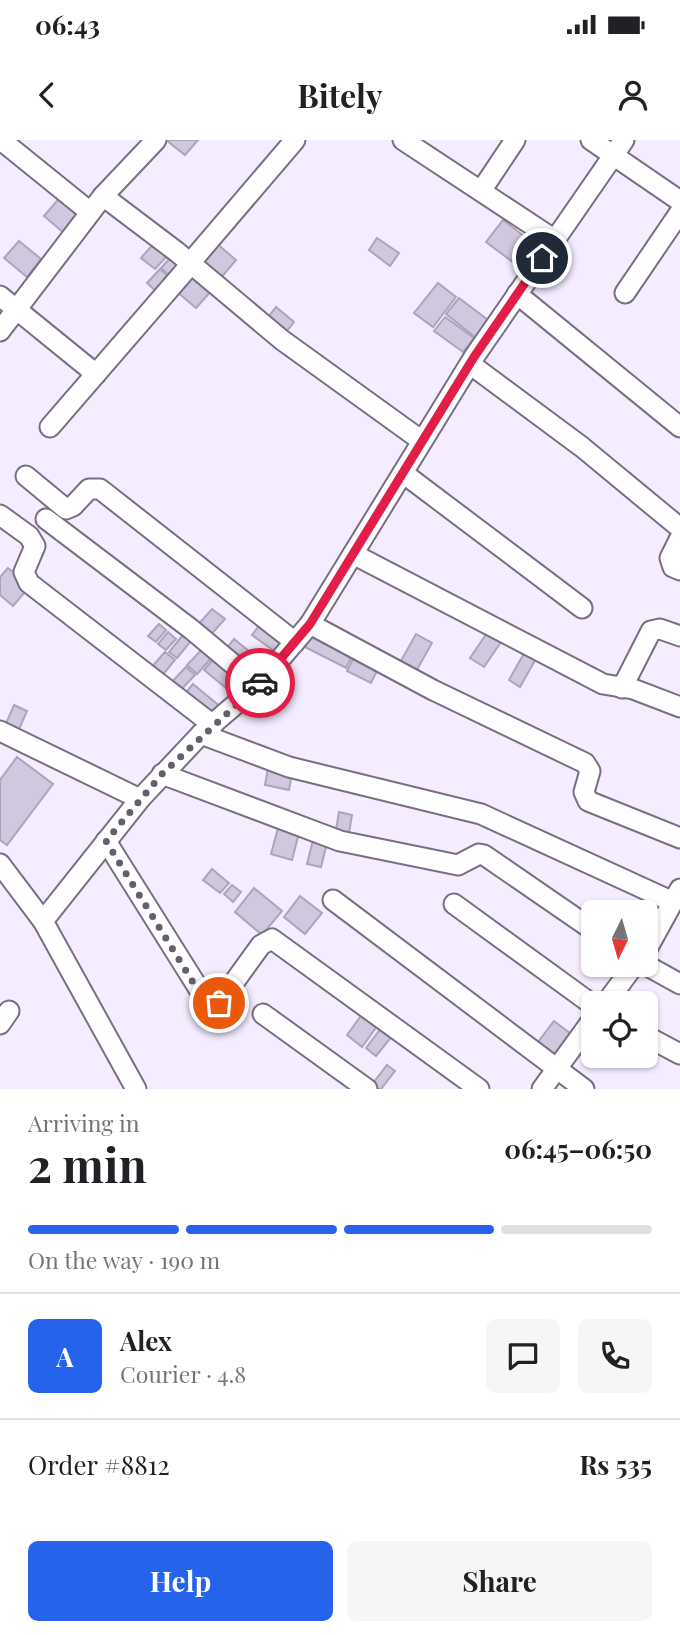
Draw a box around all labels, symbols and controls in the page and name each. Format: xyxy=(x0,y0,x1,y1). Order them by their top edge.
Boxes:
text: 06:43 xyxy=(35,7,100,42)
text: Bitely xyxy=(297,73,383,116)
icon: back xyxy=(28,76,66,114)
icon: person xyxy=(614,76,652,114)
pin xyxy=(512,228,572,288)
icon: home xyxy=(523,239,561,277)
courier xyxy=(225,648,295,718)
icon: car xyxy=(241,664,279,702)
north arrow xyxy=(581,900,658,976)
map controls xyxy=(581,900,658,1068)
pin xyxy=(189,973,249,1033)
icon: bag xyxy=(200,984,238,1022)
button: locate xyxy=(581,991,658,1068)
text: Arriving in xyxy=(28,1107,140,1138)
text: 06:45–06:50 xyxy=(504,1131,652,1166)
text: 2 min xyxy=(28,1133,147,1195)
text: On the way · 190 m xyxy=(28,1244,220,1275)
button: chat xyxy=(486,1319,560,1393)
button: phone xyxy=(578,1319,652,1393)
text: Alex xyxy=(120,1323,172,1358)
text: A xyxy=(56,1339,74,1374)
text: Courier · 4.8 xyxy=(120,1358,246,1389)
text: Order #8812 xyxy=(28,1447,170,1482)
text: Rs 535 xyxy=(579,1447,652,1482)
button: Help xyxy=(28,1541,333,1621)
button: Share xyxy=(347,1541,652,1621)

